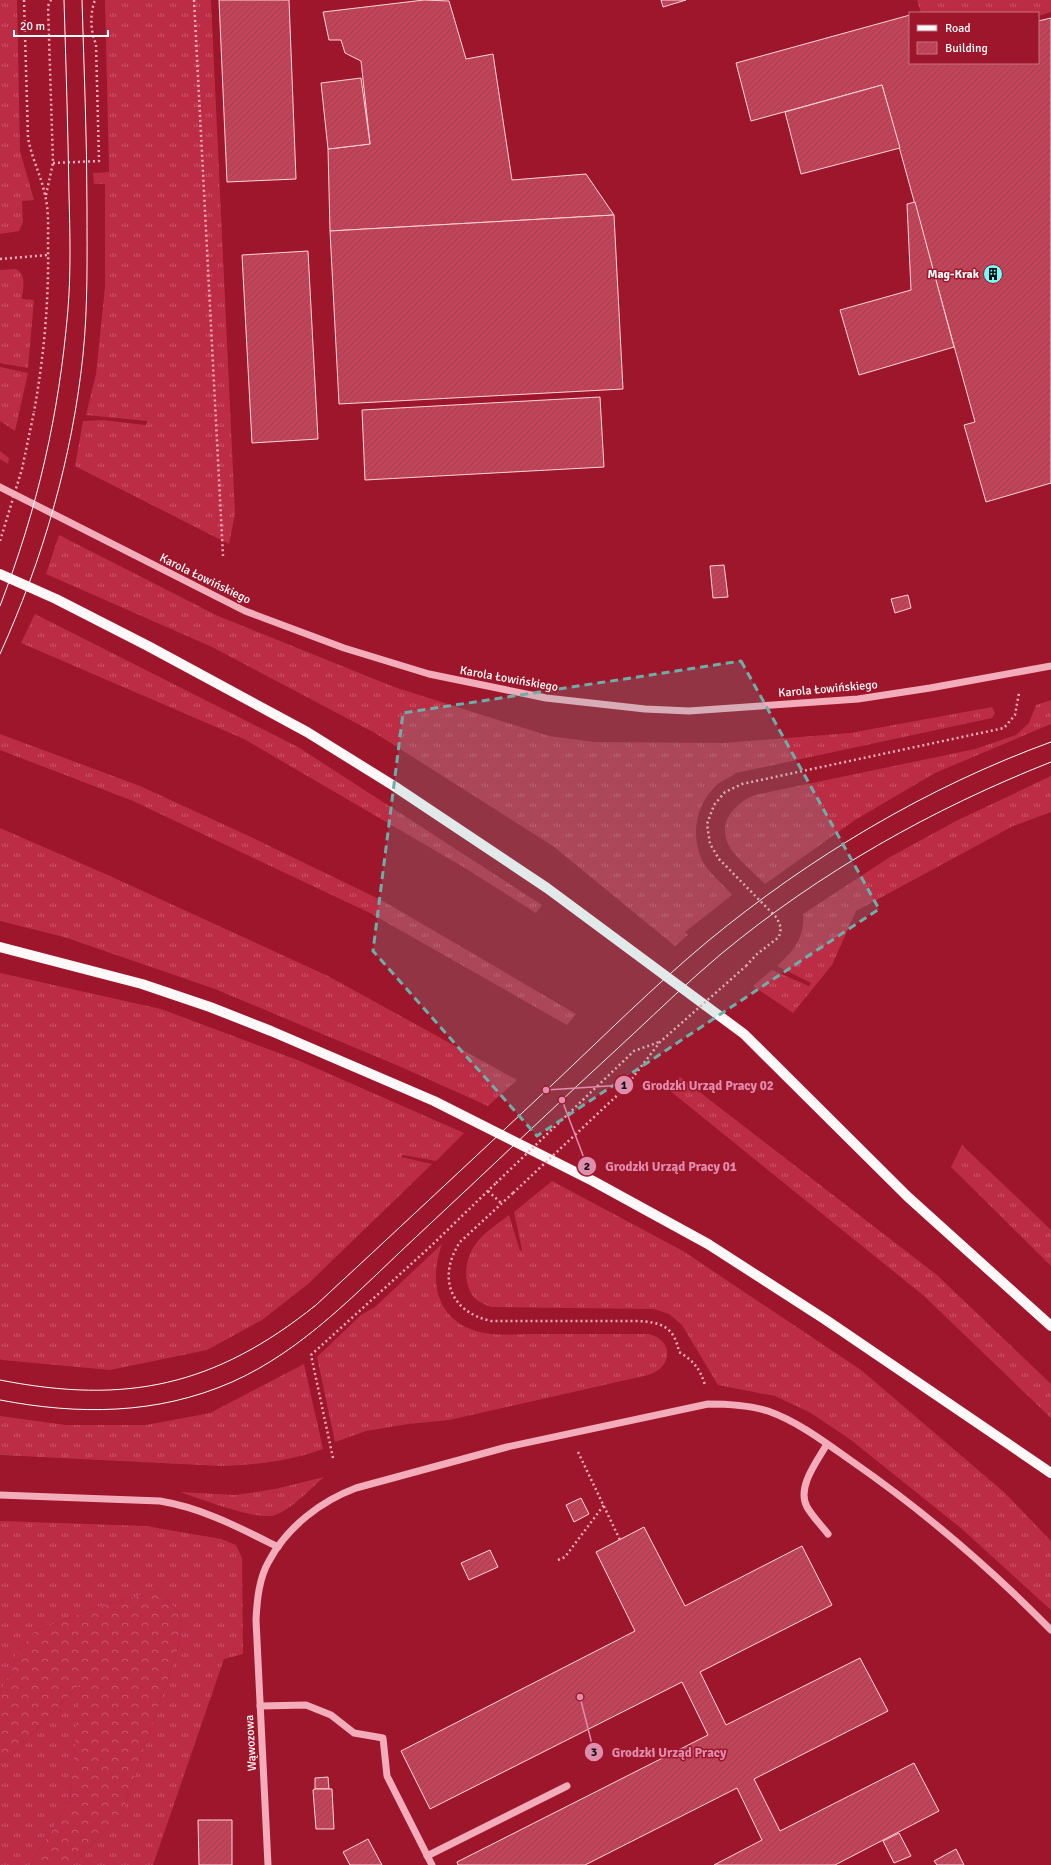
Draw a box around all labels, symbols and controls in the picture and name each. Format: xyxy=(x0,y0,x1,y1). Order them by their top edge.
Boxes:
scale bar xyxy=(14,12,108,38)
legend xyxy=(909,12,1039,64)
text: 20 m xyxy=(20,19,45,34)
text: Road xyxy=(945,21,971,36)
text: Building xyxy=(945,41,988,56)
building icon: Mag-Krak xyxy=(982,263,1004,285)
place label: Mag-Krak xyxy=(927,267,980,282)
street label: Karola Łowińskiego xyxy=(157,550,253,608)
street label: Karola Łowińskiego xyxy=(459,663,559,695)
street label: Karola Łowińskiego xyxy=(778,677,878,701)
callout: Grodzki Urząd Pracy 02 xyxy=(614,1073,782,1098)
text: 1 xyxy=(621,1078,628,1093)
text: Grodzki Urząd Pracy 02 xyxy=(642,1078,774,1094)
callout: Grodzki Urząd Pracy 01 xyxy=(577,1154,745,1179)
text: 2 xyxy=(584,1159,590,1174)
text: Grodzki Urząd Pracy 01 xyxy=(605,1159,737,1175)
street label: Wąwozowa xyxy=(242,1715,260,1771)
callout: Grodzki Urząd Pracy xyxy=(584,1740,735,1765)
text: 3 xyxy=(591,1745,597,1760)
text: Grodzki Urząd Pracy xyxy=(612,1745,727,1761)

